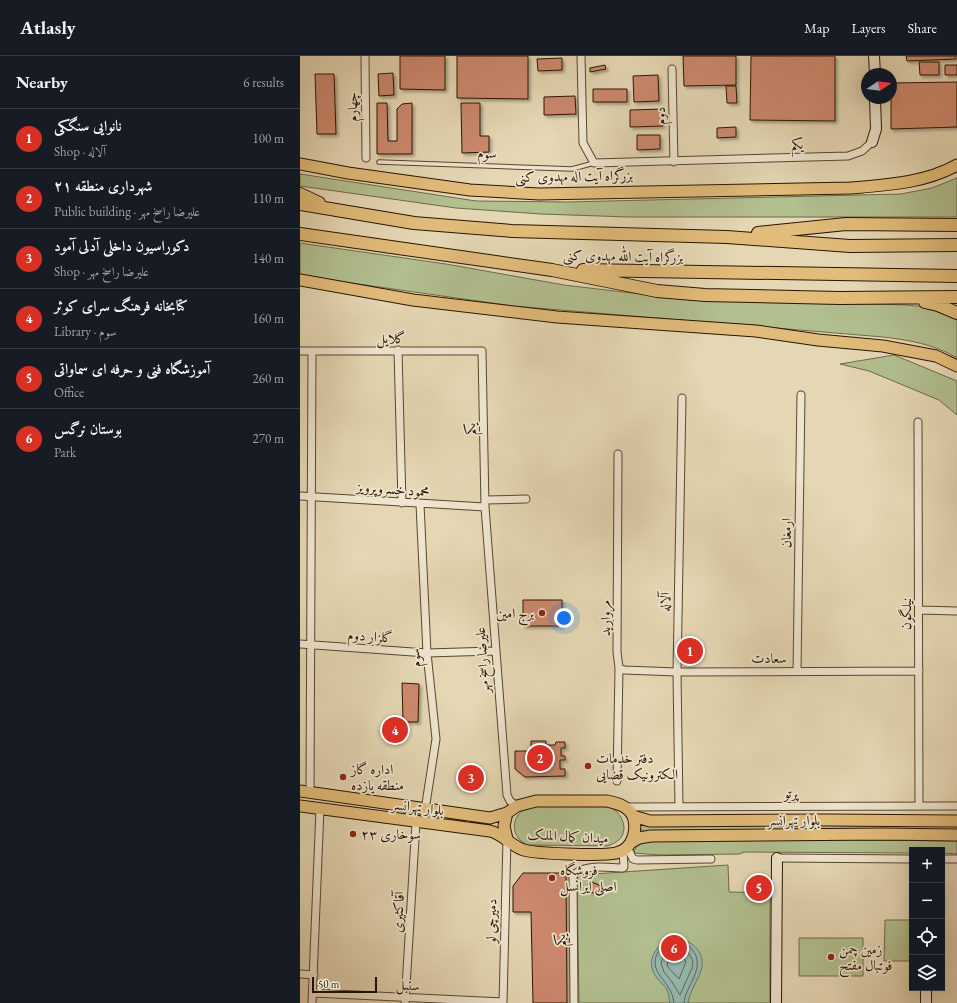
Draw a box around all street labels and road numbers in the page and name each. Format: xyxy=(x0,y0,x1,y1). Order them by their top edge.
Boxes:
street label: چهارم xyxy=(343,92,365,122)
street label: دوم xyxy=(651,107,673,125)
street label: یکم xyxy=(791,135,805,158)
street label: سوم xyxy=(477,144,497,166)
street label: بزرگراه آیت اله مهدوی کنی xyxy=(515,166,634,187)
street label: بزرگراه آیت الله مهدوی کنی xyxy=(563,244,684,267)
street label: گلایل xyxy=(376,329,406,349)
street label: یکم xyxy=(461,421,484,435)
street label: محمود خسروپرویز xyxy=(354,477,430,502)
street label: ارمغان xyxy=(777,518,795,548)
street label: آلاله xyxy=(656,590,674,612)
street label: نیلگون xyxy=(897,598,915,630)
street label: مروارید xyxy=(596,600,615,636)
street label: گلزار دوم xyxy=(346,625,393,651)
street label: علیرضا راسخ مهر xyxy=(471,626,497,696)
street label: سوم xyxy=(405,647,429,668)
street label: سعادت xyxy=(751,649,787,667)
street label: پرتو xyxy=(782,784,800,802)
street label: بلوار تهرانسر xyxy=(389,795,445,820)
street label: بلوار تهرانسر xyxy=(766,811,820,830)
street label: میدان کمال الملک xyxy=(527,825,609,847)
street label: آقاکثیری xyxy=(388,889,408,933)
street label: دمیرچی لو xyxy=(482,898,500,946)
street label: یکم xyxy=(551,932,574,946)
street label: سنبل xyxy=(396,975,420,997)

